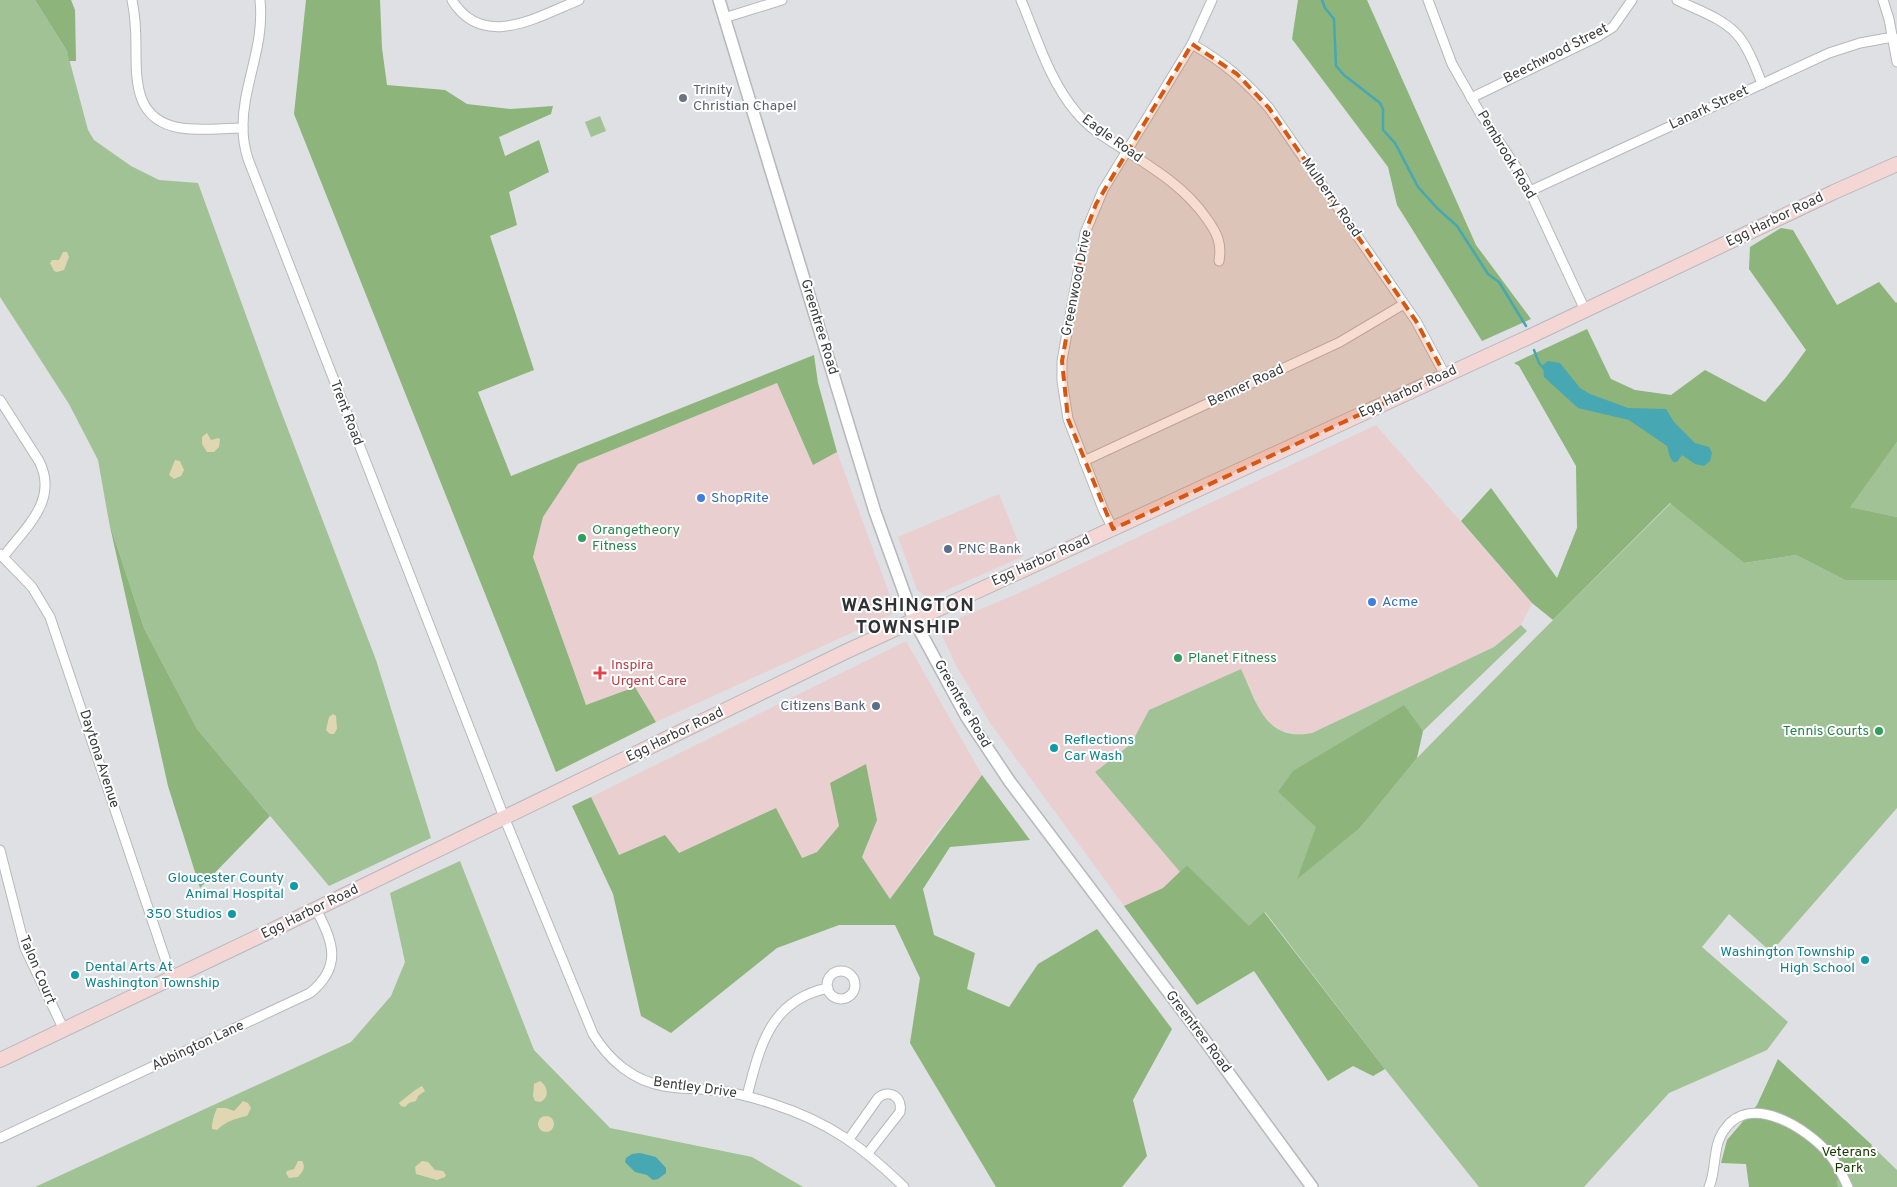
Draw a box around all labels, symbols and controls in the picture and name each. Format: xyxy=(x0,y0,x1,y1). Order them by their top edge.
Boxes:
street label: Beechwood Street xyxy=(1501,20,1611,88)
place label: Trinity Christian Chapel xyxy=(693,82,797,115)
street label: Lanark Street xyxy=(1667,82,1751,134)
marker: Trinity Christian Chapel xyxy=(677,92,689,104)
street label: Pembrook Road xyxy=(1473,108,1539,202)
street label: Eagle Road xyxy=(1078,111,1146,167)
street label: Mulberry Road xyxy=(1297,155,1365,241)
street label: Egg Harbor Road xyxy=(1724,189,1826,251)
street label: Greenwood Drive xyxy=(1058,228,1096,338)
street label: Greentree Road xyxy=(796,277,842,377)
street label: Benner Road xyxy=(1205,361,1287,411)
street label: Egg Harbor Road xyxy=(1356,362,1460,422)
street label: Trent Road xyxy=(326,378,366,448)
place label: ShopRite xyxy=(711,490,769,507)
marker: ShopRite xyxy=(695,492,707,504)
place label: Orangetheory Fitness xyxy=(592,522,680,555)
marker: Orangetheory Fitness xyxy=(576,532,588,544)
street label: Egg Harbor Road xyxy=(989,532,1093,590)
place label: PNC Bank xyxy=(958,541,1021,558)
marker: PNC Bank xyxy=(942,543,954,555)
district label: WASHINGTON TOWNSHIP xyxy=(841,594,975,640)
place label: Acme xyxy=(1382,594,1418,611)
marker: Acme xyxy=(1366,596,1378,608)
place label: Planet Fitness xyxy=(1188,650,1277,667)
marker: Planet Fitness xyxy=(1172,652,1184,664)
place label: Inspira Urgent Care xyxy=(611,657,687,690)
street label: Greentree Road xyxy=(930,657,994,751)
marker: Inspira Urgent Care xyxy=(593,666,607,680)
place label: Citizens Bank xyxy=(780,698,866,715)
marker: Citizens Bank xyxy=(870,700,882,712)
street label: Egg Harbor Road xyxy=(624,704,726,766)
street label: Daytona Avenue xyxy=(75,708,123,810)
place label: Tennis Courts xyxy=(1783,723,1869,740)
marker: Tennis Courts xyxy=(1873,725,1885,737)
place label: Reflections Car Wash xyxy=(1064,732,1134,765)
marker: Reflections Car Wash xyxy=(1048,742,1060,754)
place label: Gloucester County Animal Hospital xyxy=(168,870,284,903)
marker: Gloucester County Animal Hospital xyxy=(288,880,300,892)
street label: Egg Harbor Road xyxy=(259,881,361,943)
place label: 350 Studios xyxy=(146,906,222,923)
marker: 350 Studios xyxy=(226,908,238,920)
street label: Talon Court xyxy=(15,933,59,1007)
place label: Washington Township High School xyxy=(1720,944,1855,977)
marker: Washington Township High School xyxy=(1859,954,1871,966)
place label: Dental Arts At Washington Township xyxy=(85,959,220,992)
marker: Dental Arts At Washington Township xyxy=(69,969,81,981)
street label: Greentree Road xyxy=(1162,987,1234,1077)
street label: Abbington Lane xyxy=(149,1017,247,1075)
street label: Bentley Drive xyxy=(652,1074,738,1102)
park label: Veterans Park xyxy=(1821,1144,1877,1177)

